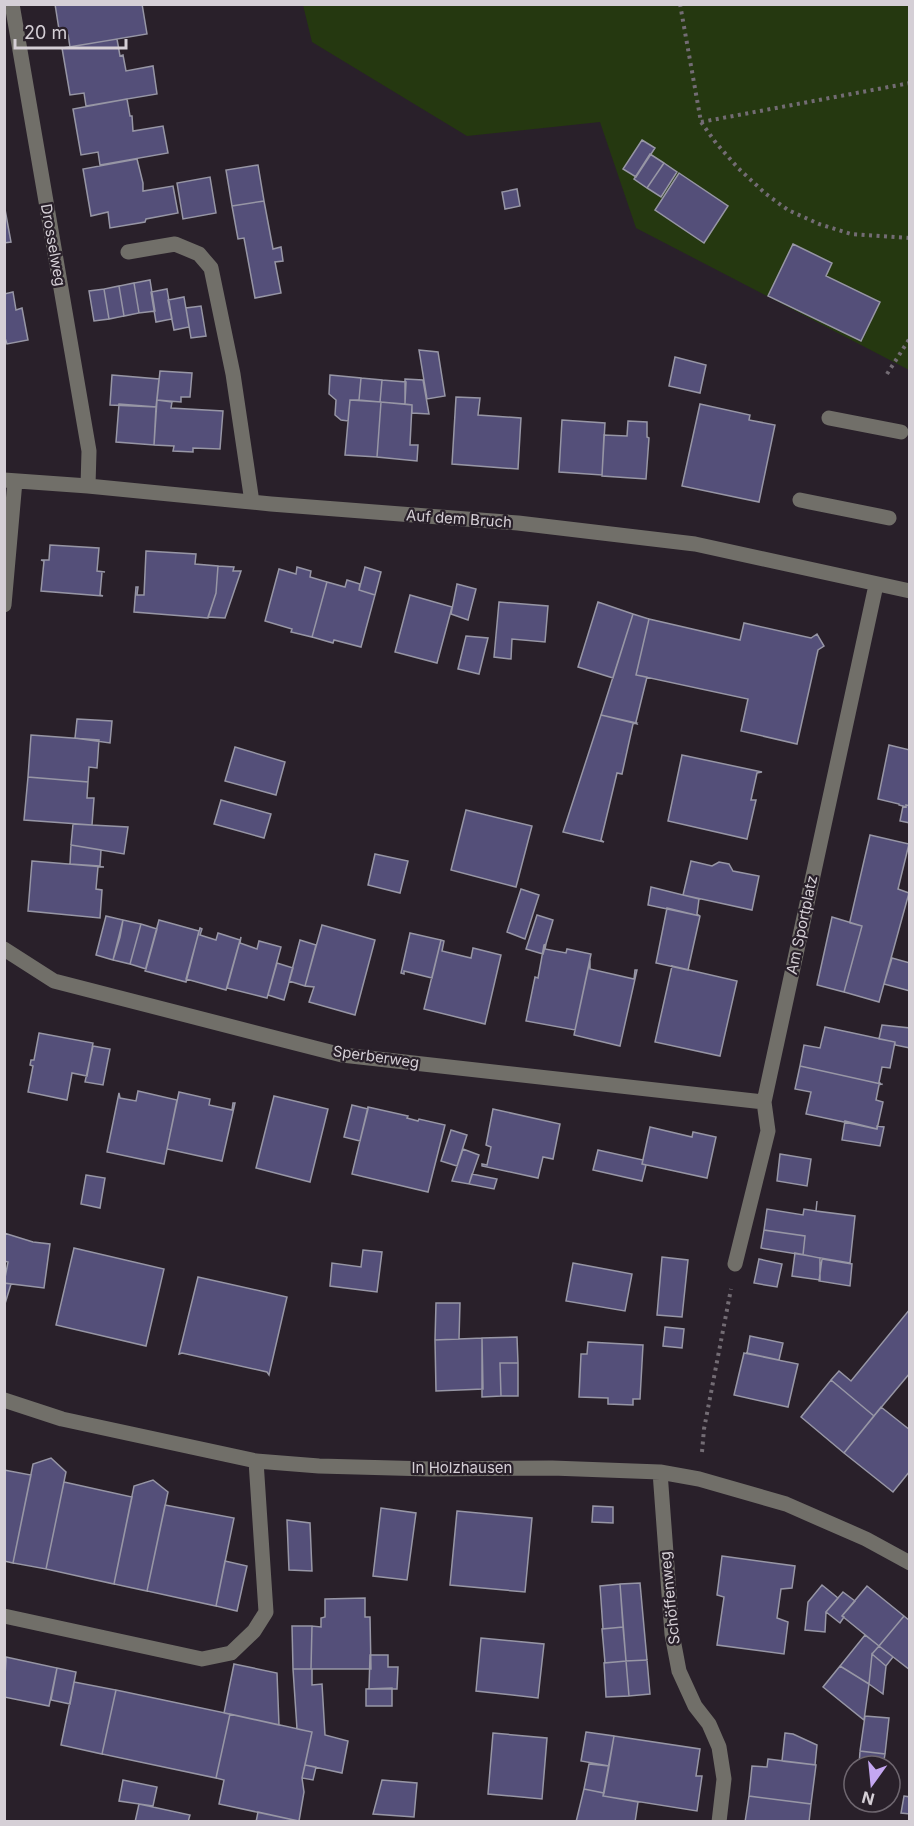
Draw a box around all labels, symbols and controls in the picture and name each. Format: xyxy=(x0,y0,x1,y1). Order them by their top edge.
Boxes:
scale bar xyxy=(15,12,126,50)
text: 20 m xyxy=(24,22,67,43)
street label: Drosselweg xyxy=(37,202,70,288)
street label: Auf dem Bruch xyxy=(405,505,513,532)
street label: Am Sportplatz xyxy=(782,874,821,976)
street label: Sperberweg xyxy=(332,1041,421,1072)
street label: In Holzhausen xyxy=(412,1458,512,1477)
street label: Schöffenweg xyxy=(655,1550,684,1646)
north arrow xyxy=(842,1754,902,1814)
text: N xyxy=(860,1787,877,1810)

